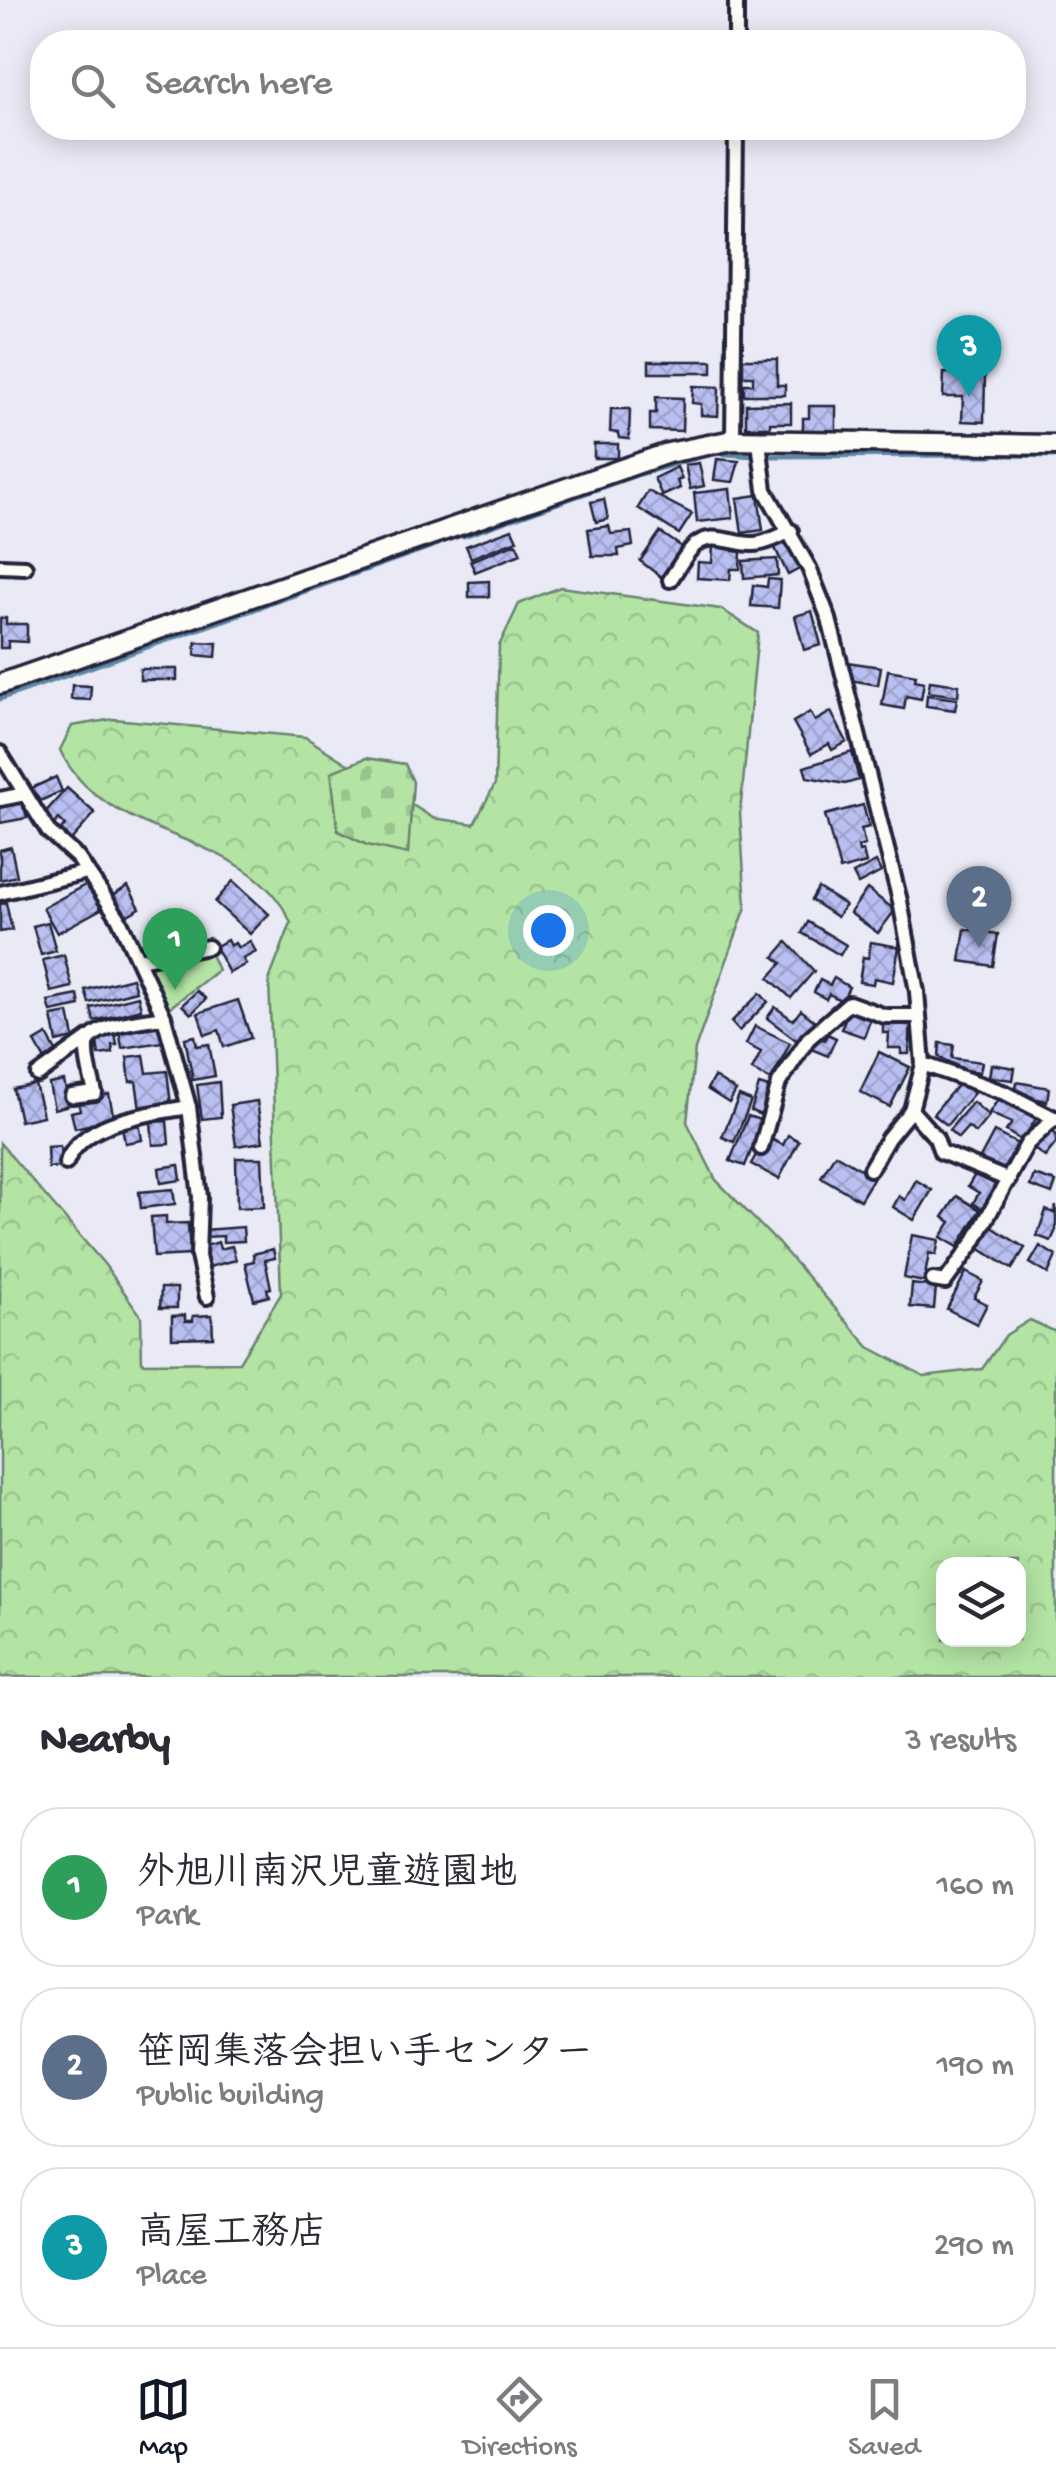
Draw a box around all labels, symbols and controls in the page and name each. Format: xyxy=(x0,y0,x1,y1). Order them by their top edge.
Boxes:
search box xyxy=(30,30,1026,140)
icon: search xyxy=(65,58,120,113)
text: Search here xyxy=(145,63,332,107)
pin: 3 xyxy=(936,314,1002,397)
pin: 2 xyxy=(946,866,1012,948)
your location xyxy=(523,905,574,956)
pin: 1 xyxy=(142,908,208,990)
map controls xyxy=(936,1557,1026,1647)
button: layers xyxy=(936,1557,1026,1647)
text: Nearby xyxy=(40,1718,170,1767)
text: 3 results xyxy=(905,1723,1016,1761)
text: 外旭川南沢児童遊園地 xyxy=(137,1854,517,1898)
text: 1 xyxy=(68,1868,81,1906)
text: 160 m xyxy=(936,1868,1014,1906)
text: Park xyxy=(137,1898,198,1936)
text: 笹岡集落会担い手センター xyxy=(137,2034,593,2078)
text: 2 xyxy=(67,2048,82,2086)
text: 190 m xyxy=(937,2048,1014,2086)
text: Public building xyxy=(137,2078,324,2116)
text: 高屋工務店 xyxy=(137,2214,327,2258)
text: 3 xyxy=(66,2228,83,2266)
text: 290 m xyxy=(934,2228,1014,2266)
text: Place xyxy=(137,2258,207,2296)
tab: Map xyxy=(136,2372,191,2465)
tab: Directions xyxy=(463,2372,577,2465)
tab: Saved xyxy=(848,2372,920,2465)

